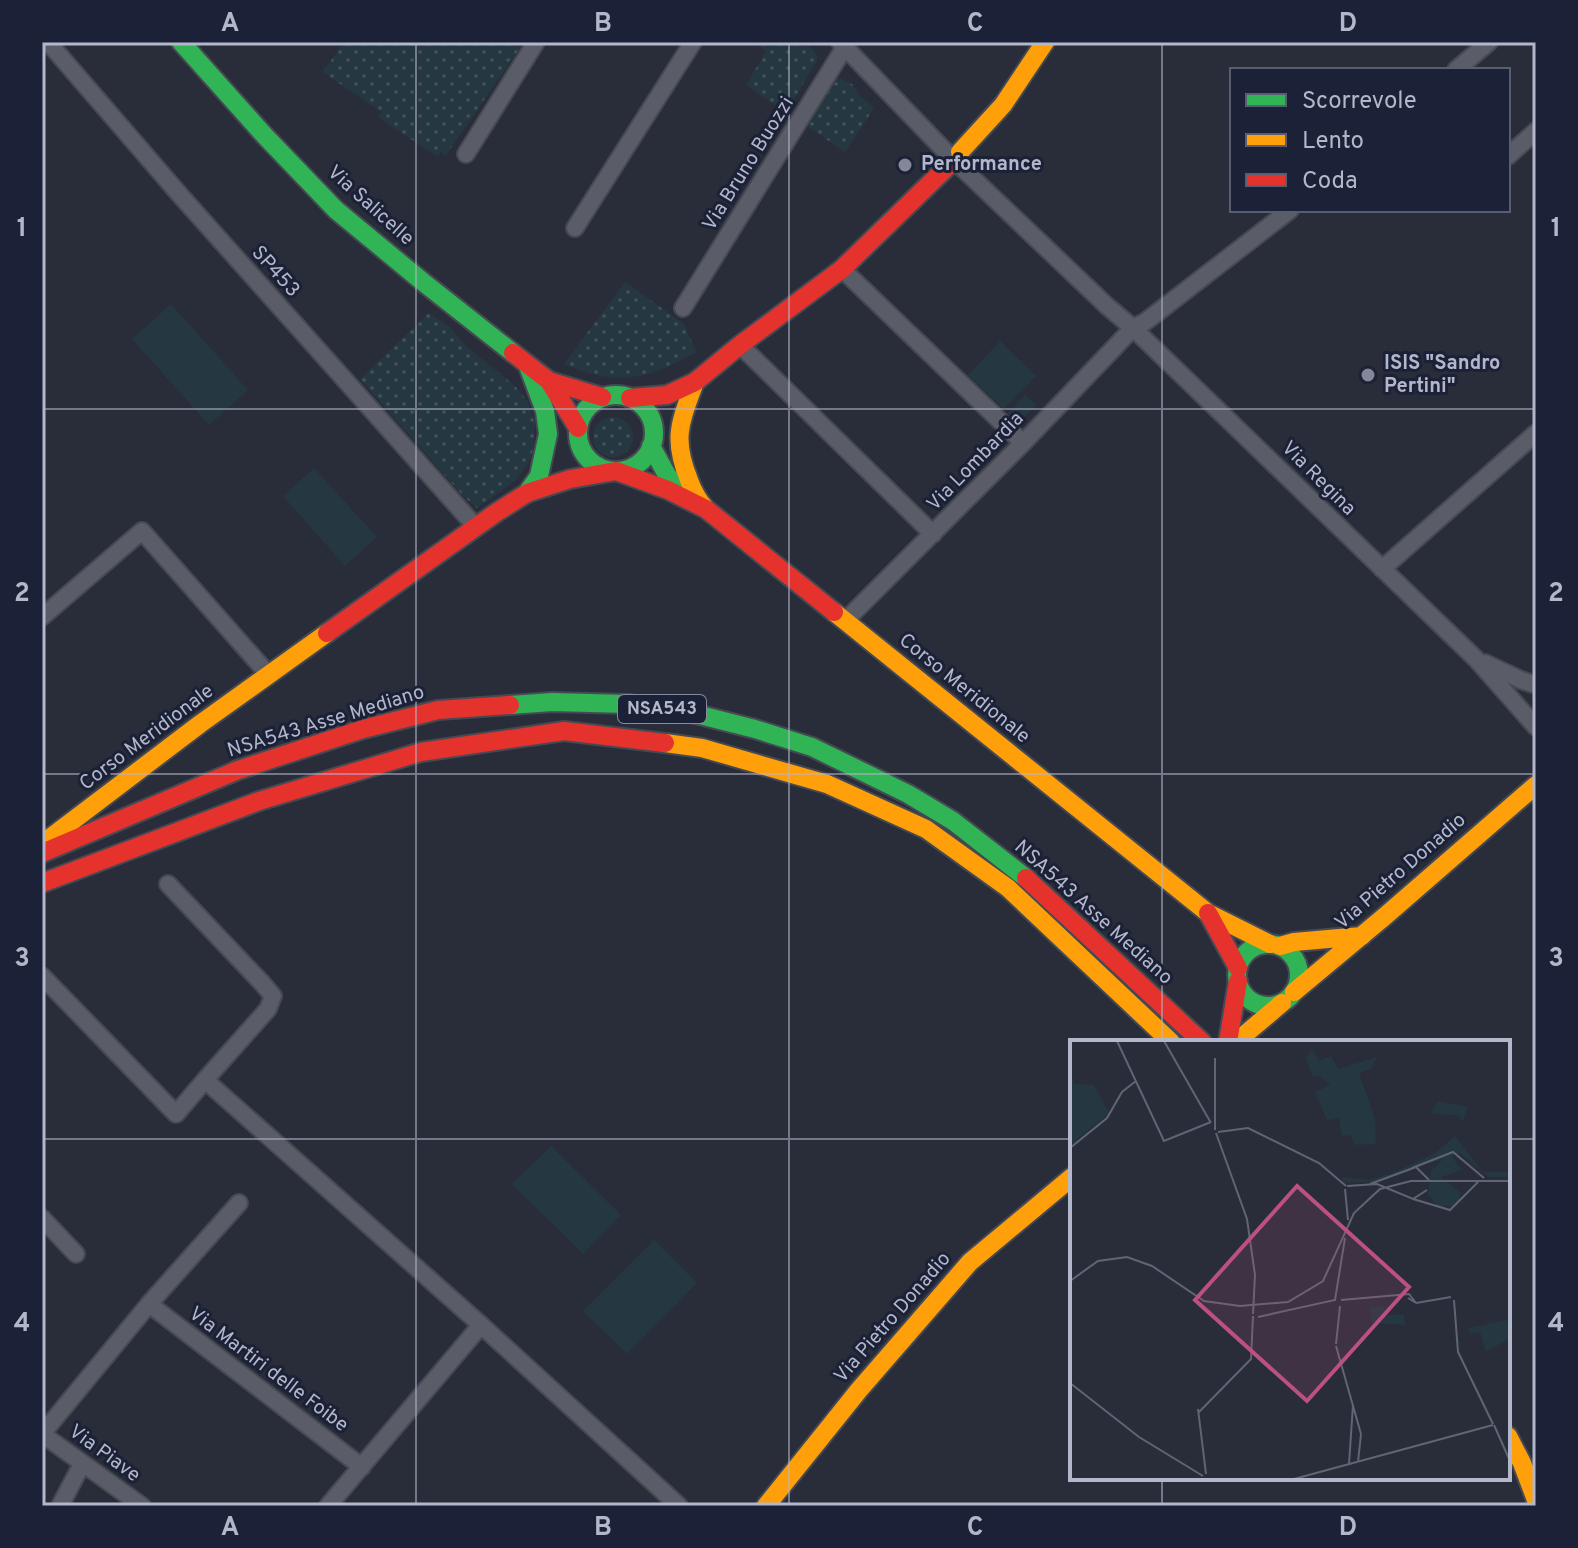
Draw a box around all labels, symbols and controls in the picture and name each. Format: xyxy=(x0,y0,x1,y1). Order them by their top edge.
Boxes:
text: A xyxy=(221,8,239,41)
text: B xyxy=(594,8,612,41)
text: C xyxy=(967,8,983,41)
text: D xyxy=(1339,8,1357,41)
legend xyxy=(1230,68,1510,212)
text: Scorrevole xyxy=(1302,87,1417,117)
street label: Via Bruno Buozzi xyxy=(697,92,801,236)
text: Lento xyxy=(1302,127,1364,157)
place label: Performance xyxy=(921,152,1042,178)
marker: Performance xyxy=(896,156,914,174)
street label: Via Salicelle xyxy=(321,160,419,252)
text: Coda xyxy=(1302,167,1358,197)
text: 1 xyxy=(17,213,27,246)
text: 1 xyxy=(1551,213,1561,246)
street label: SP453 xyxy=(245,241,305,303)
place label: ISIS "Sandro Pertini" xyxy=(1384,351,1500,400)
marker: ISIS "Sandro Pertini" xyxy=(1359,366,1377,384)
street label: Via Lombardia xyxy=(922,407,1030,517)
street label: Via Regina xyxy=(1275,436,1361,522)
text: 2 xyxy=(14,578,30,611)
text: 2 xyxy=(1548,578,1564,611)
street label: Corso Meridionale xyxy=(893,628,1035,750)
street label: Corso Meridionale xyxy=(75,679,219,797)
street label: NSA543 Asse Mediano xyxy=(224,680,428,764)
road number: NSA543 xyxy=(618,695,706,723)
street label: Via Pietro Donadio xyxy=(1330,808,1472,936)
street label: NSA543 Asse Mediano xyxy=(1008,835,1178,991)
text: 3 xyxy=(14,943,30,976)
text: 3 xyxy=(1548,943,1564,976)
inset map xyxy=(1070,1040,1510,1480)
street label: Via Pietro Donadio xyxy=(829,1247,957,1389)
street label: Via Martiri delle Foibe xyxy=(183,1301,353,1439)
text: 4 xyxy=(14,1308,30,1341)
text: 4 xyxy=(1548,1308,1564,1341)
street label: Via Piave xyxy=(63,1419,145,1489)
text: A xyxy=(221,1512,239,1545)
text: B xyxy=(594,1512,612,1545)
text: C xyxy=(967,1512,983,1545)
text: D xyxy=(1339,1512,1357,1545)

